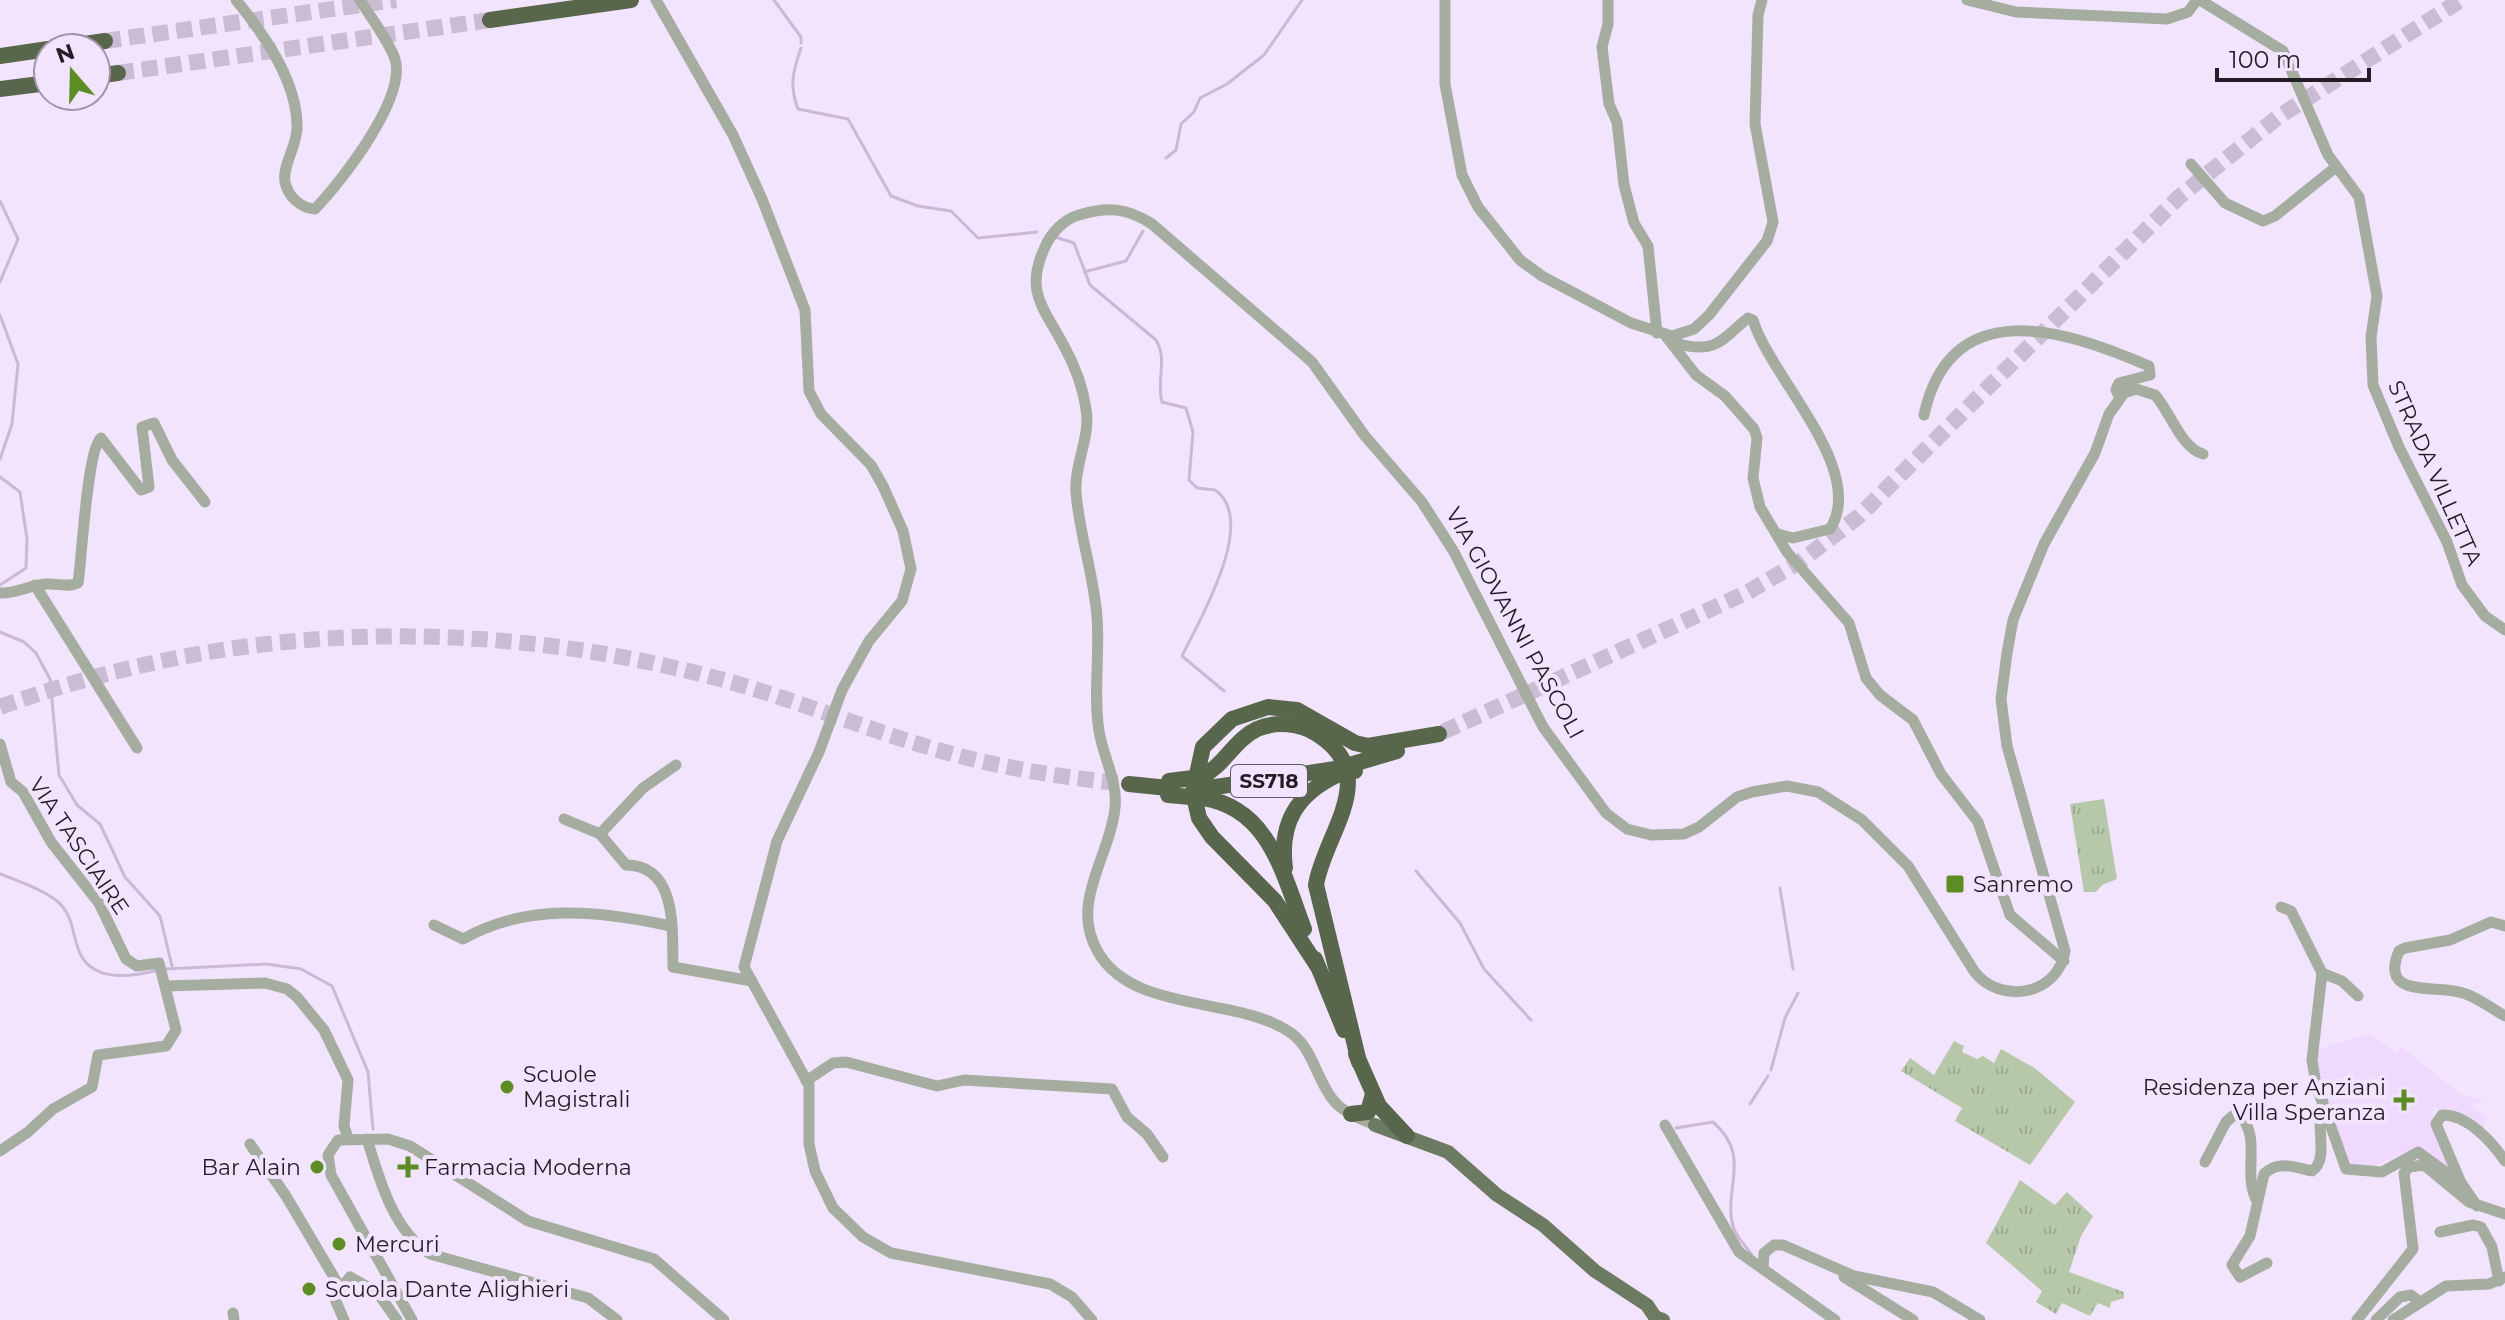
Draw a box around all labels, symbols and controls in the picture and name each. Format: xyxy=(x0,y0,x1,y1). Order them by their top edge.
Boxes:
north arrow xyxy=(32,32,112,112)
scale bar xyxy=(2217,32,2369,82)
text: N xyxy=(52,38,78,69)
text: 100 m xyxy=(2229,45,2301,74)
street label: STRADA VILLETTA xyxy=(2382,376,2488,570)
street label: VIA GIOVANNI PASCOLI xyxy=(1440,503,1590,743)
road number: SS718 xyxy=(1231,765,1307,797)
street label: VIA TASCIAIRE xyxy=(23,772,135,920)
place label: Sanremo xyxy=(1973,871,2073,898)
marker: Sanremo xyxy=(1944,873,1966,895)
place label: Scuole Magistrali xyxy=(523,1061,630,1113)
place label: Residenza per Anziani Villa Speranza xyxy=(2143,1074,2386,1126)
marker: Scuole Magistrali xyxy=(498,1078,516,1096)
marker: Residenza per Anziani Villa Speranza xyxy=(2393,1089,2415,1111)
place label: Bar Alain xyxy=(201,1154,301,1181)
place label: Farmacia Moderna xyxy=(424,1154,632,1181)
marker: Bar Alain xyxy=(308,1158,326,1176)
marker: Farmacia Moderna xyxy=(399,1158,417,1176)
place label: Mercuri xyxy=(355,1231,440,1258)
marker: Mercuri xyxy=(330,1235,348,1253)
place label: Scuola Dante Alighieri xyxy=(325,1276,569,1303)
marker: Scuola Dante Alighieri xyxy=(300,1280,318,1298)

